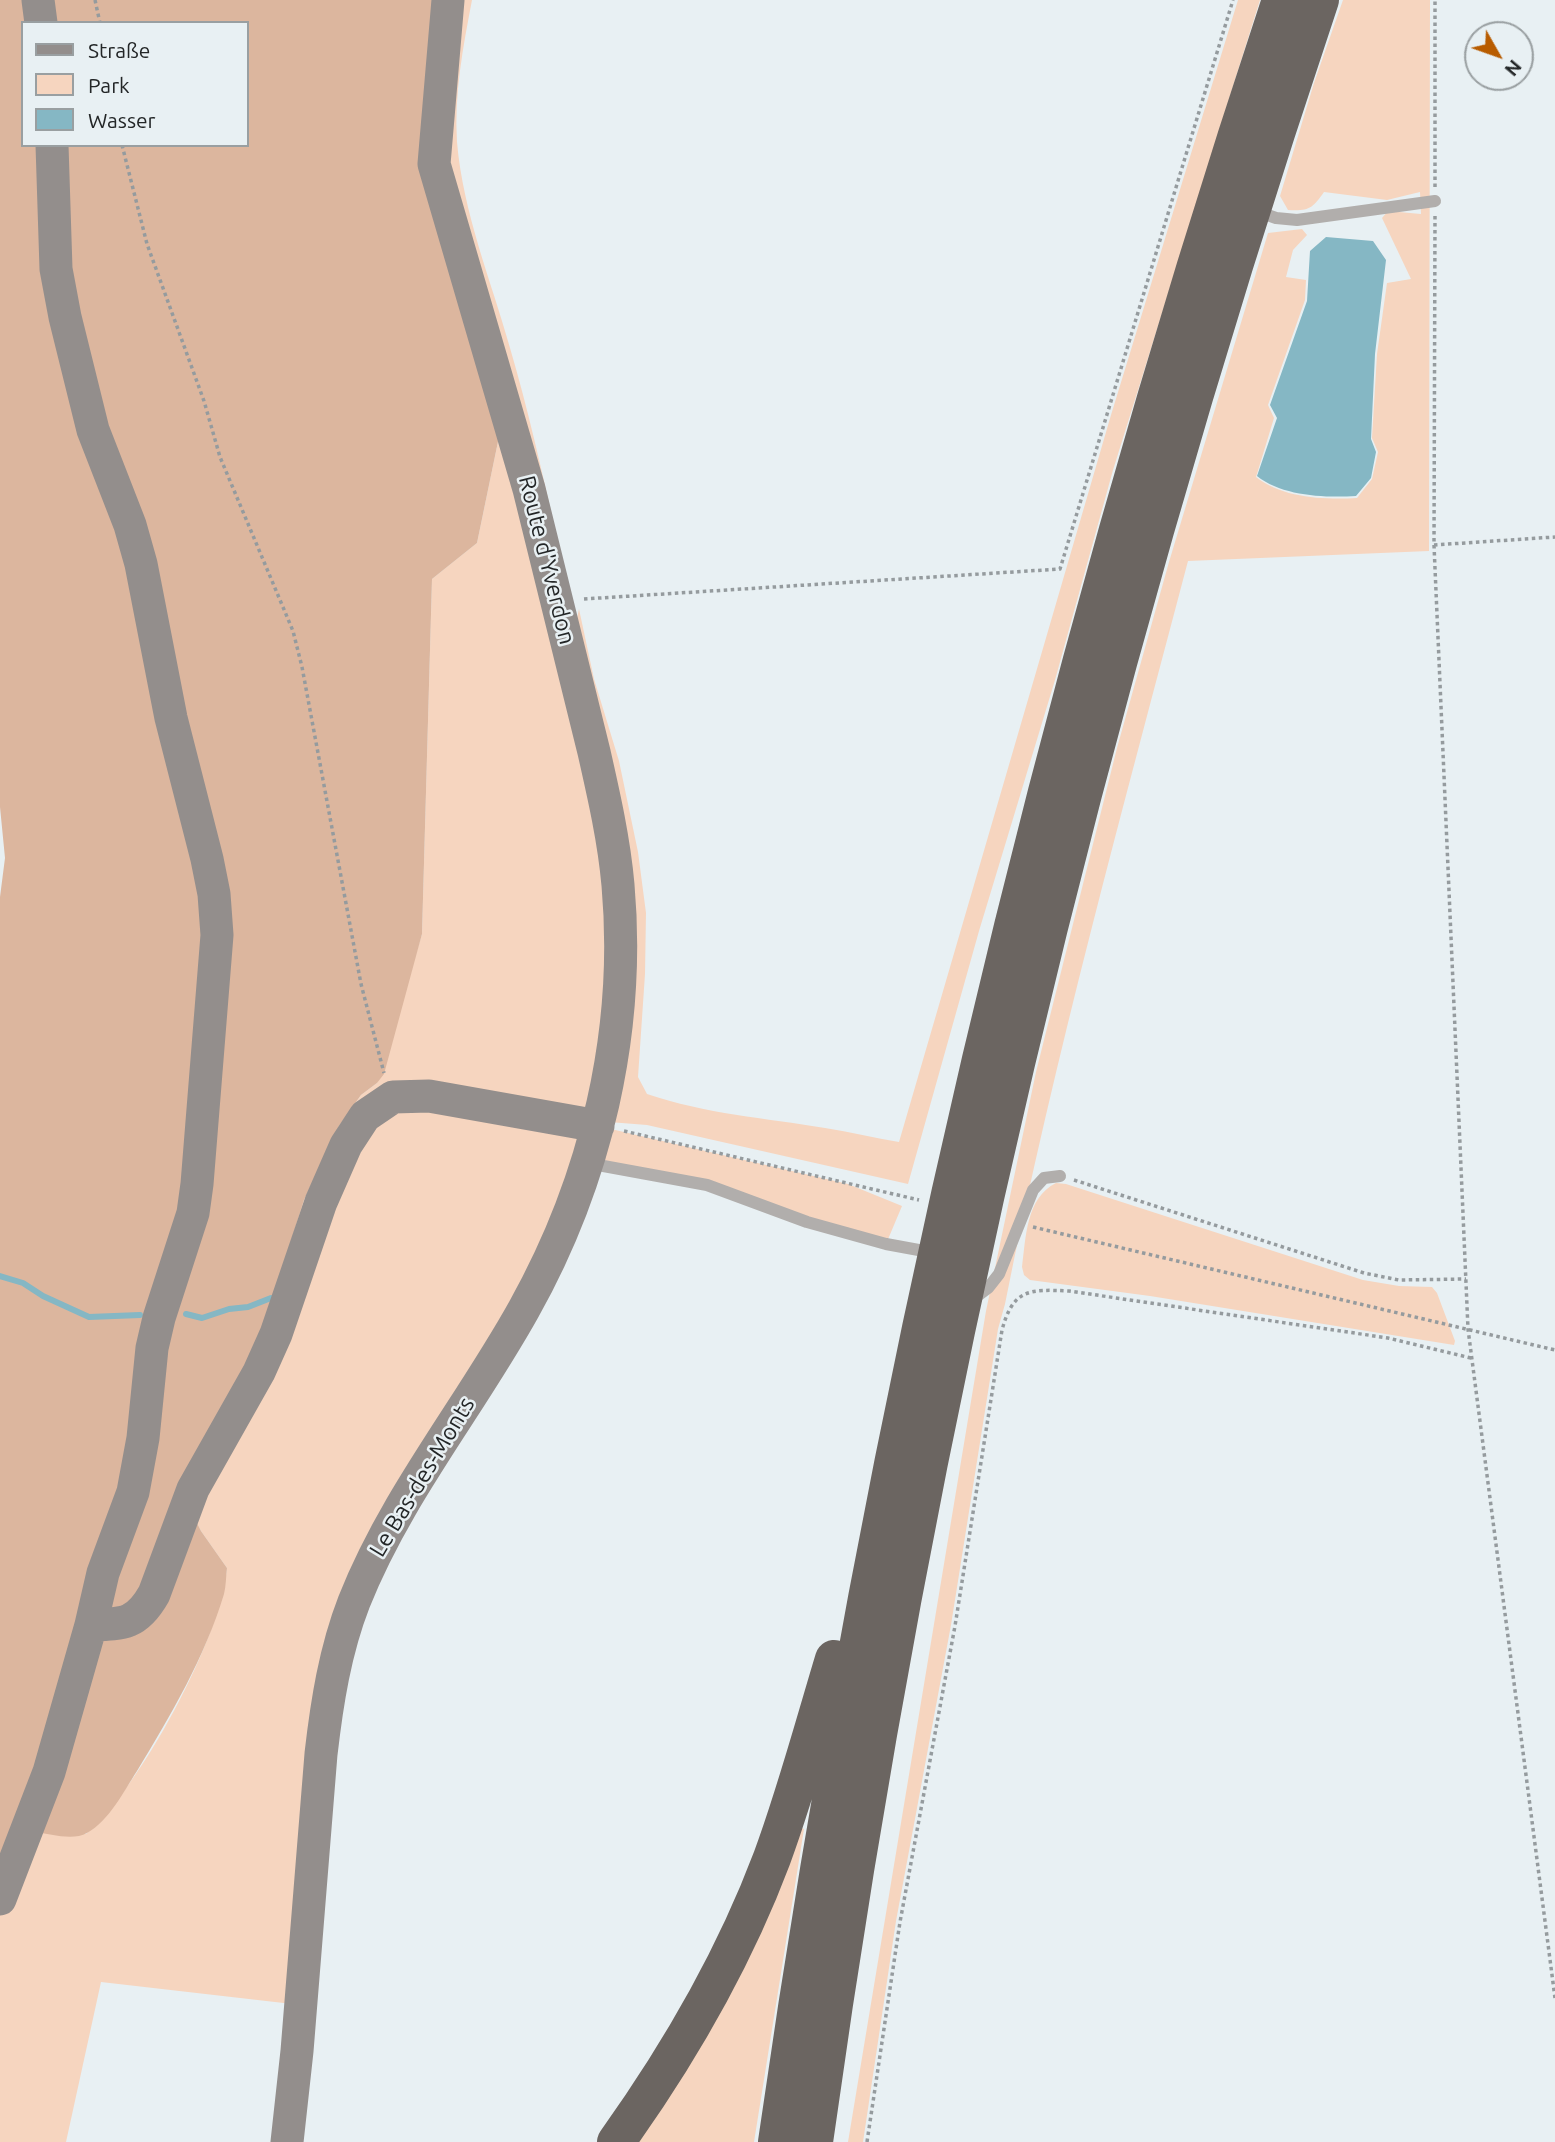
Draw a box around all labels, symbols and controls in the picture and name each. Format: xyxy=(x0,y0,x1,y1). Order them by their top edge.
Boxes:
legend xyxy=(21,21,248,147)
north arrow xyxy=(1464,21,1534,91)
text: Straße xyxy=(88,38,150,62)
text: N xyxy=(1501,56,1527,81)
text: Park xyxy=(88,73,130,97)
text: Wasser xyxy=(88,108,156,132)
street label: Route d'Yverdon xyxy=(513,473,581,647)
street label: Le Bas-des-Monts xyxy=(364,1392,480,1562)

